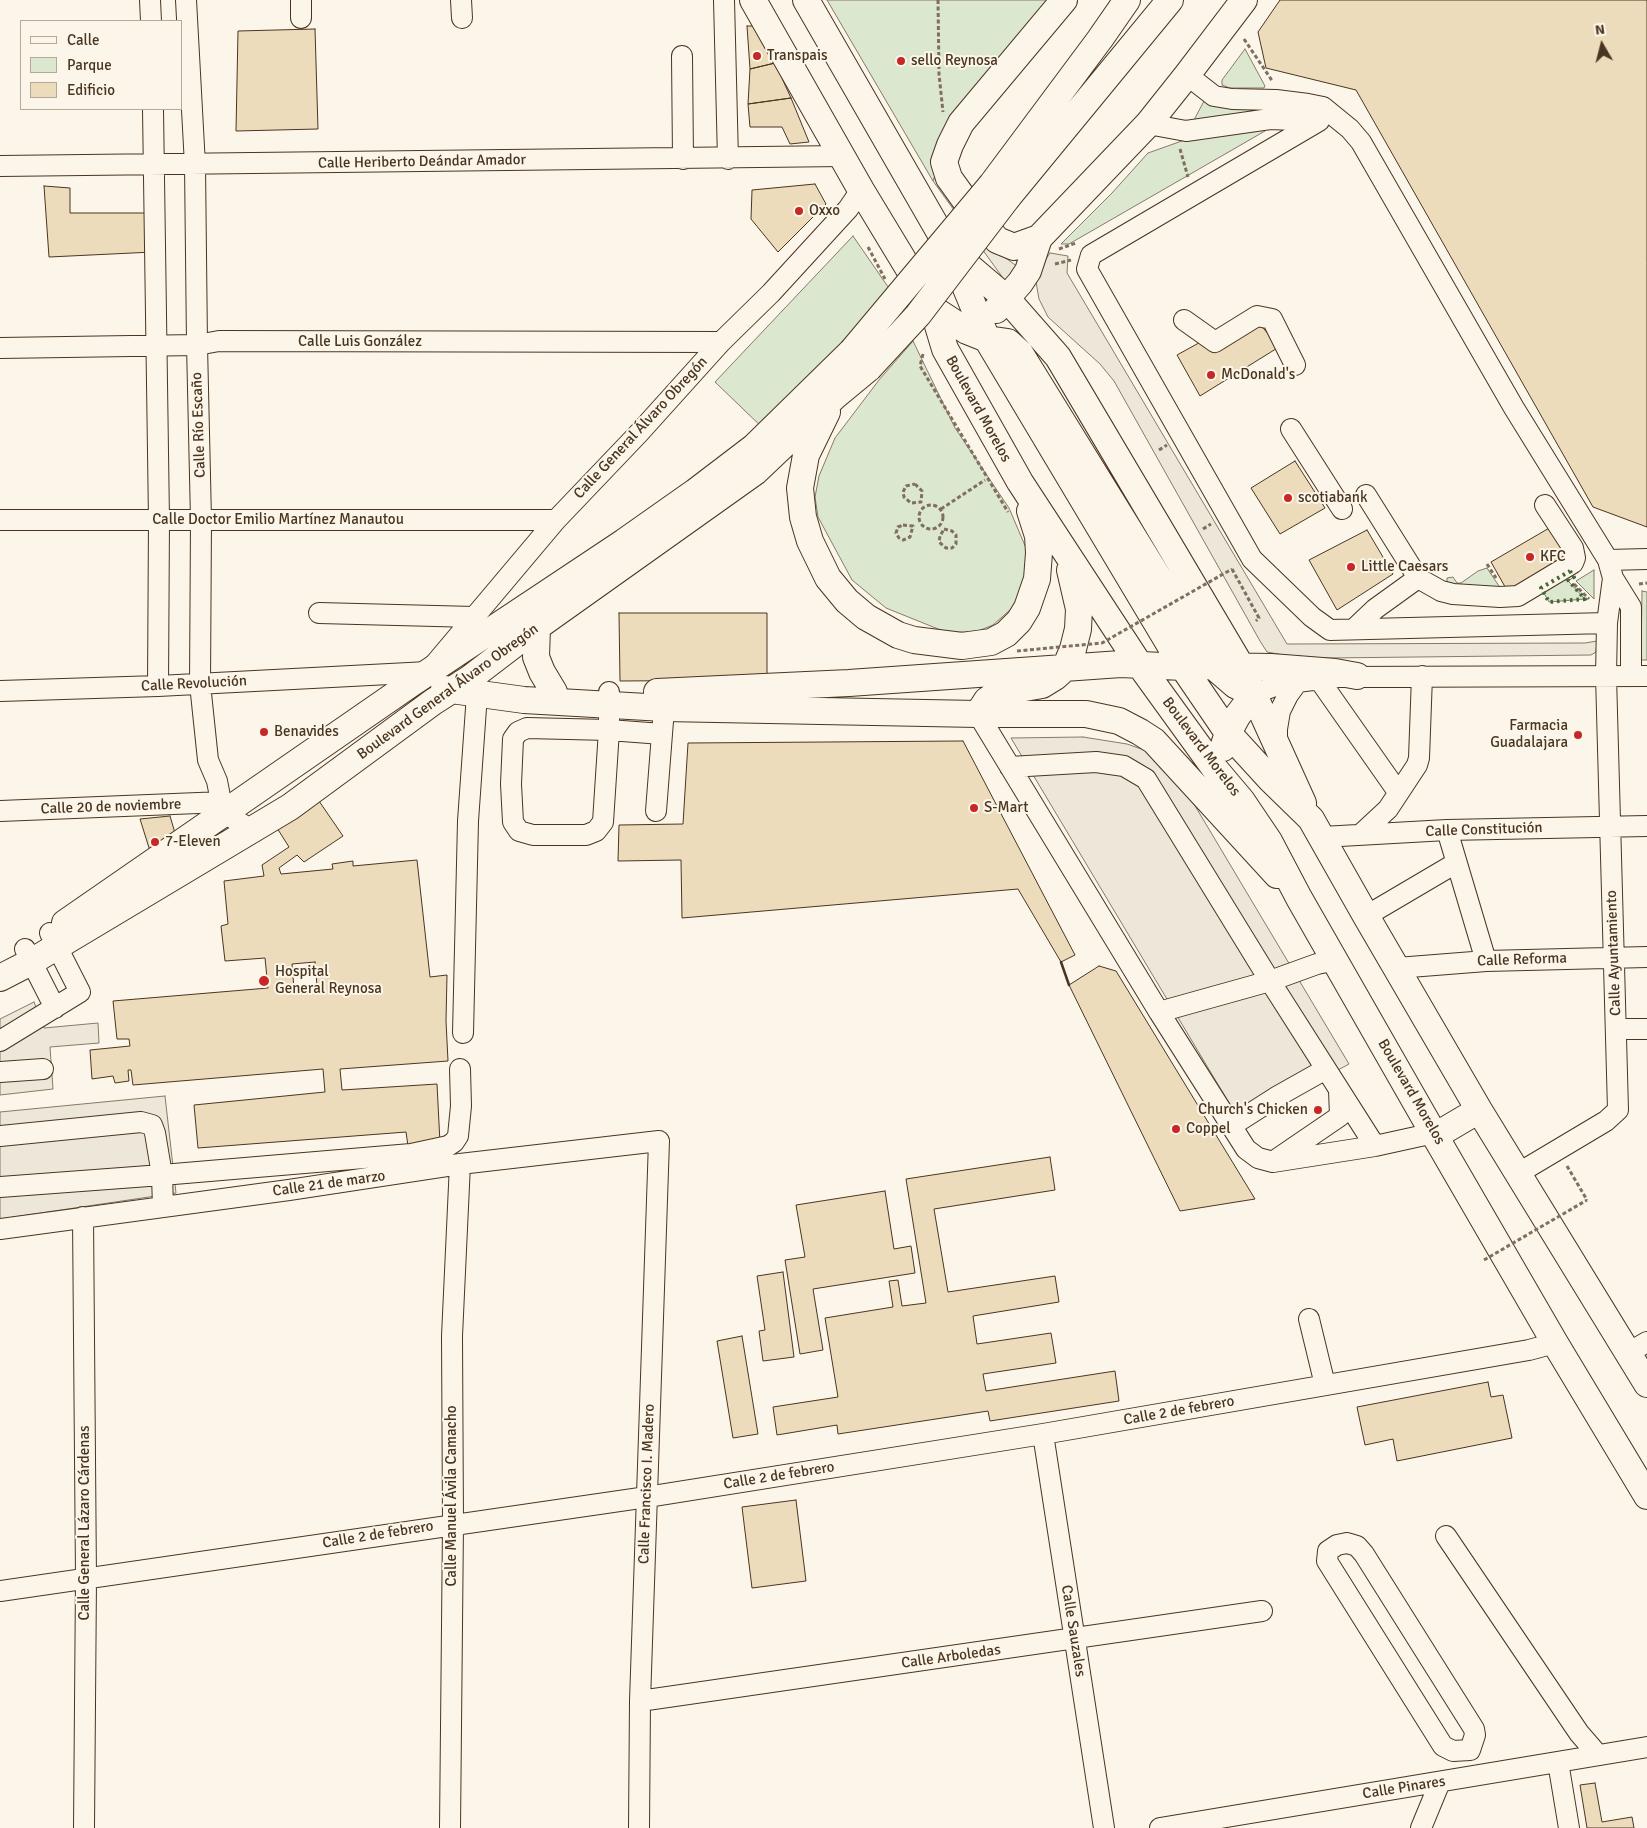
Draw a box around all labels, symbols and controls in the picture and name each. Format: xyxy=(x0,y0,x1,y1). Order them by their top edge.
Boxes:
legend xyxy=(20,20,182,110)
north arrow xyxy=(1577,20,1627,70)
text: N xyxy=(1594,21,1606,39)
text: Calle xyxy=(67,31,100,49)
place label: Transpais xyxy=(767,47,828,65)
marker: Transpais xyxy=(751,50,763,62)
place label: sello Reynosa xyxy=(911,52,998,70)
marker: sello Reynosa xyxy=(895,55,907,67)
text: Parque xyxy=(67,56,112,74)
text: Edificio xyxy=(67,81,115,99)
street label: Calle Heriberto Deándar Amador xyxy=(318,151,526,173)
place label: Oxxo xyxy=(809,202,840,220)
marker: Oxxo xyxy=(793,205,805,217)
street label: Calle Luis González xyxy=(298,333,422,351)
street label: Calle General Álvaro Obregón xyxy=(570,353,712,503)
street label: Boulevard Morelos xyxy=(941,353,1015,465)
place label: McDonald's xyxy=(1221,366,1295,384)
marker: McDonald's xyxy=(1205,369,1217,381)
street label: Calle Río Escaño xyxy=(188,372,210,478)
place label: scotiabank xyxy=(1298,489,1367,507)
marker: scotiabank xyxy=(1282,492,1294,504)
street label: Calle Doctor Emilio Martínez Manautou xyxy=(152,511,404,529)
place label: KFC xyxy=(1540,548,1566,566)
marker: KFC xyxy=(1524,551,1536,563)
place label: Little Caesars xyxy=(1361,558,1448,576)
marker: Little Caesars xyxy=(1345,561,1357,573)
street label: Boulevard General Álvaro Obregón xyxy=(354,620,542,764)
street label: Calle Revolución xyxy=(141,672,247,696)
street label: Boulevard Morelos xyxy=(1158,694,1244,800)
place label: Farmacia Guadalajara xyxy=(1490,717,1568,752)
place label: Benavides xyxy=(274,723,339,741)
marker: Benavides xyxy=(258,726,270,738)
marker: Farmacia Guadalajara xyxy=(1572,729,1584,741)
street label: Calle 20 de noviembre xyxy=(40,796,182,818)
place label: S-Mart xyxy=(984,799,1028,817)
marker: S-Mart xyxy=(968,802,980,814)
street label: Calle Constitución xyxy=(1425,819,1543,841)
place label: 7-Eleven xyxy=(165,833,221,851)
marker: 7-Eleven xyxy=(149,836,161,848)
street label: Calle Ayuntamiento xyxy=(1603,890,1625,1016)
street label: Calle Reforma xyxy=(1477,949,1567,971)
place label: Hospital General Reynosa xyxy=(275,963,382,998)
marker: Hospital General Reynosa xyxy=(257,974,271,988)
street label: Boulevard Morelos xyxy=(1373,1036,1449,1148)
place label: Church's Chicken xyxy=(1198,1101,1308,1119)
marker: Church's Chicken xyxy=(1312,1104,1324,1116)
place label: Coppel xyxy=(1186,1120,1231,1138)
marker: Coppel xyxy=(1170,1123,1182,1135)
street label: Calle 21 de marzo xyxy=(272,1167,386,1201)
street label: Calle 2 de febrero xyxy=(1122,1392,1236,1430)
street label: Calle Francisco I. Madero xyxy=(635,1404,659,1564)
street label: Calle Manuel Ávila Camacho xyxy=(443,1405,461,1587)
street label: Calle General Lázaro Cárdenas xyxy=(76,1425,94,1621)
street label: Calle 2 de febrero xyxy=(722,1458,836,1494)
street label: Calle 2 de febrero xyxy=(321,1517,435,1553)
street label: Calle Sauzales xyxy=(1057,1584,1089,1678)
street label: Calle Arboledas xyxy=(900,1641,1002,1673)
street label: Calle Pinares xyxy=(1361,1773,1447,1803)

